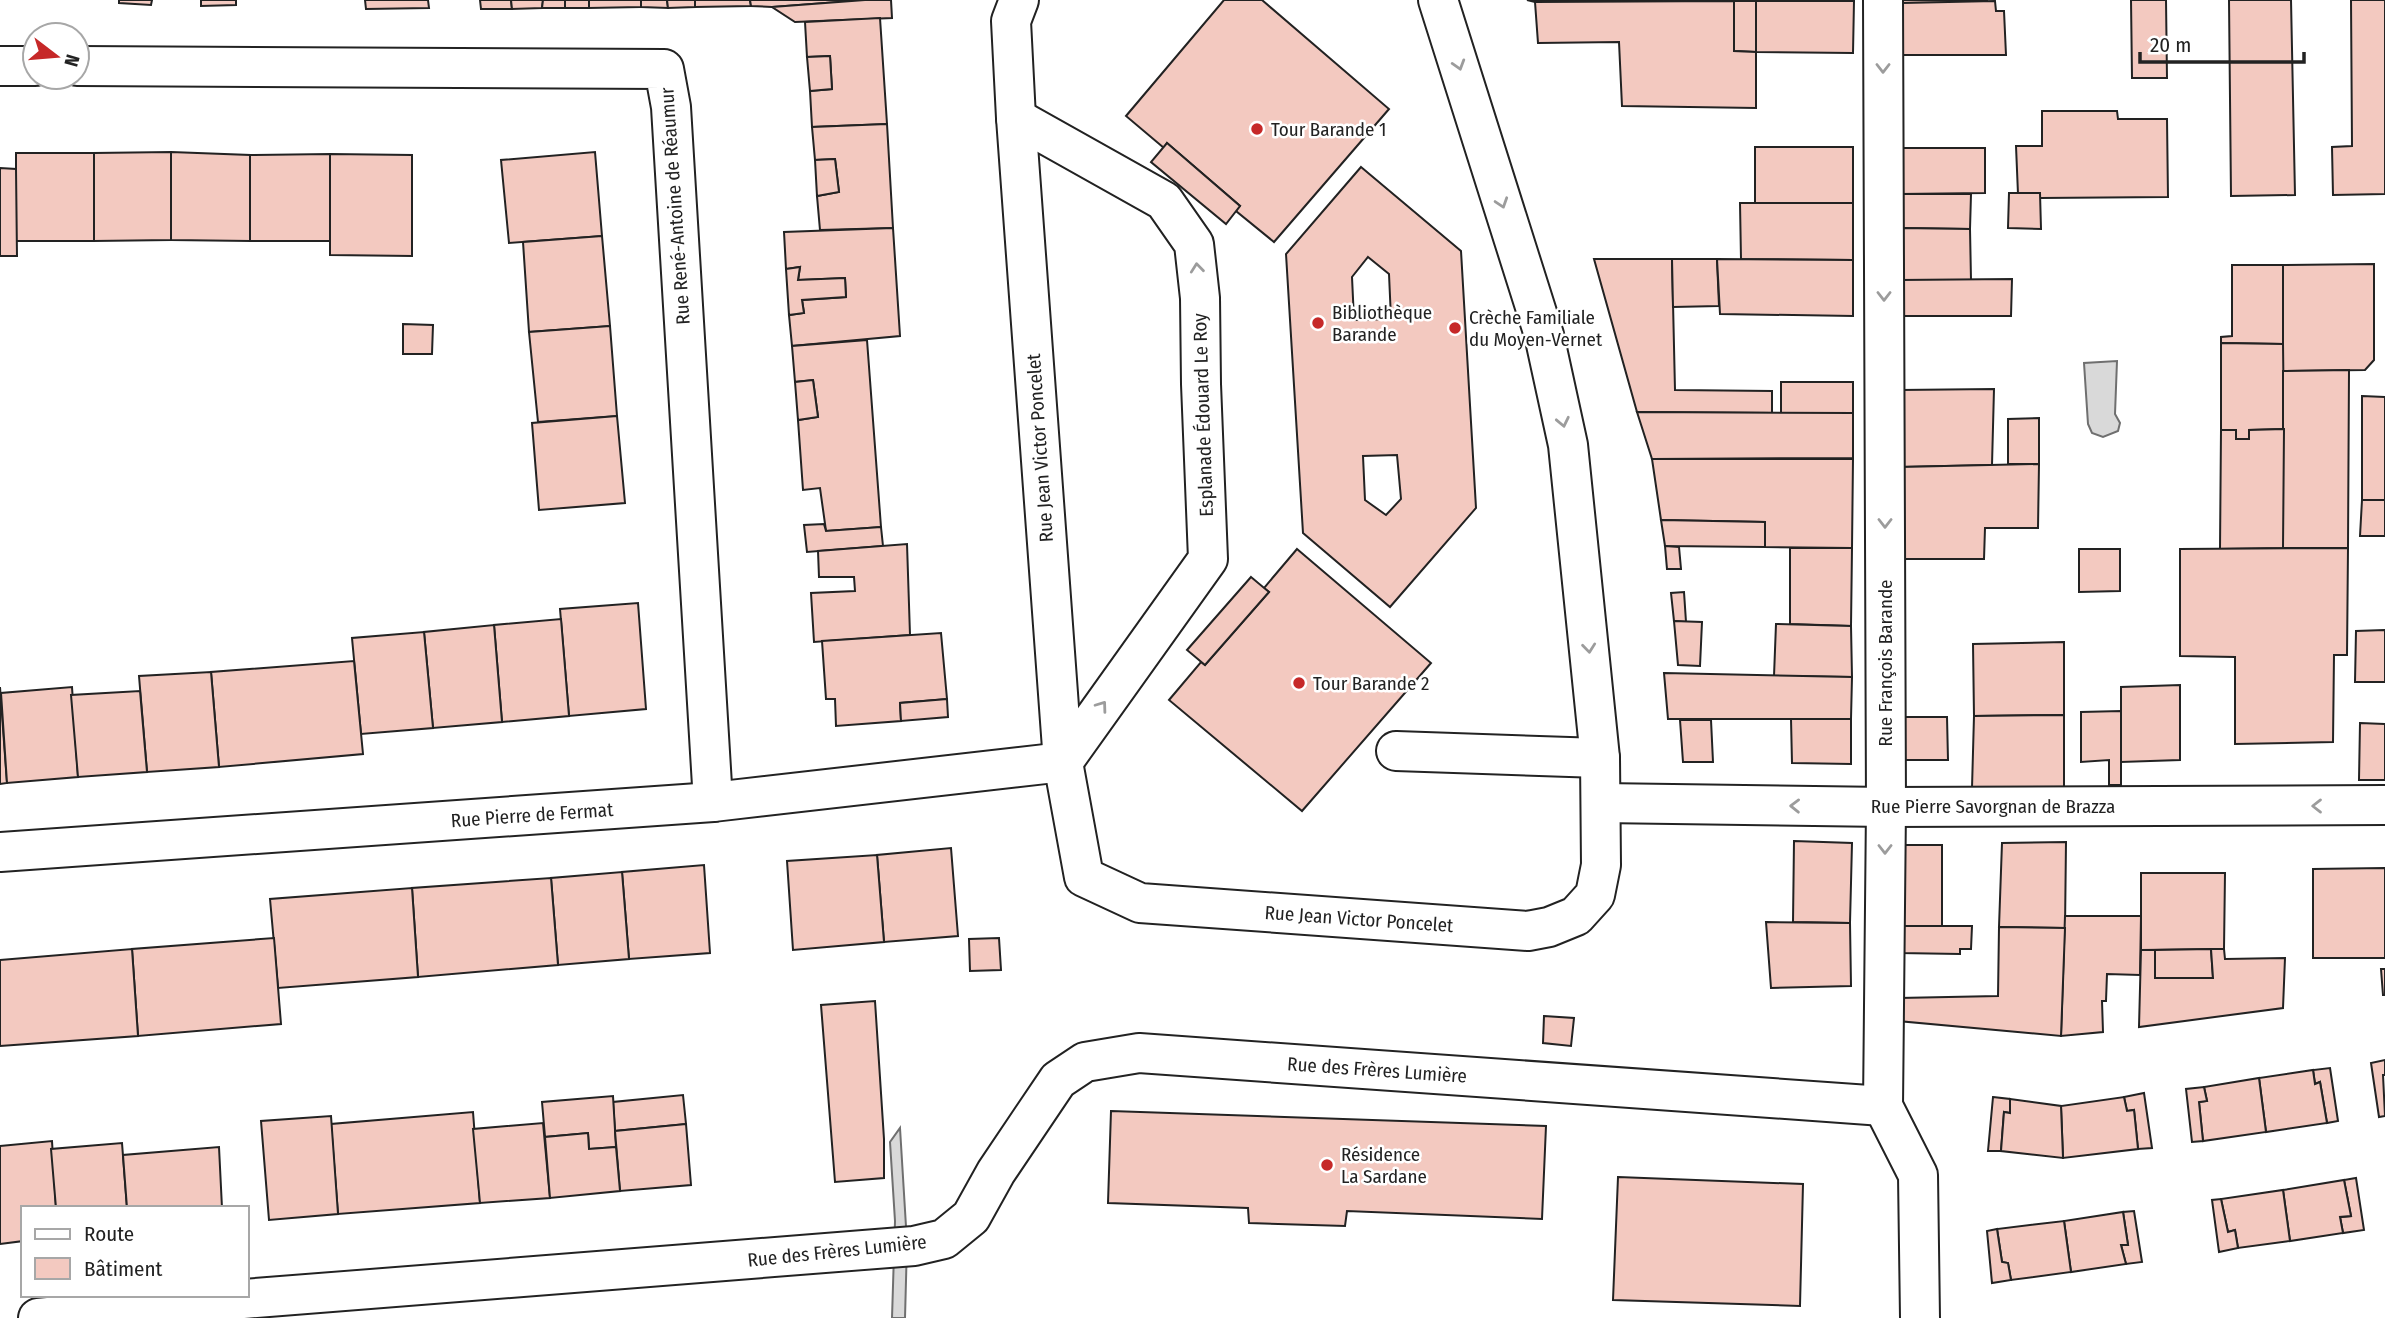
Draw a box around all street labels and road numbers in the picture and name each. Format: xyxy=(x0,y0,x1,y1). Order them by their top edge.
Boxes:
street label: Rue René-Antoine de Réaumur xyxy=(655,86,695,326)
street label: Esplanade Édouard Le Roy xyxy=(1188,312,1218,517)
street label: Rue Jean Victor Poncelet xyxy=(1022,352,1058,543)
street label: Rue François Barande xyxy=(1874,580,1897,746)
street label: Rue Pierre Savorgnan de Brazza xyxy=(1871,795,2115,818)
street label: Rue Pierre de Fermat xyxy=(450,798,615,832)
street label: Rue Jean Victor Poncelet xyxy=(1264,901,1455,937)
street label: Rue des Frères Lumière xyxy=(1286,1052,1468,1088)
street label: Rue des Frères Lumière xyxy=(746,1230,928,1272)

